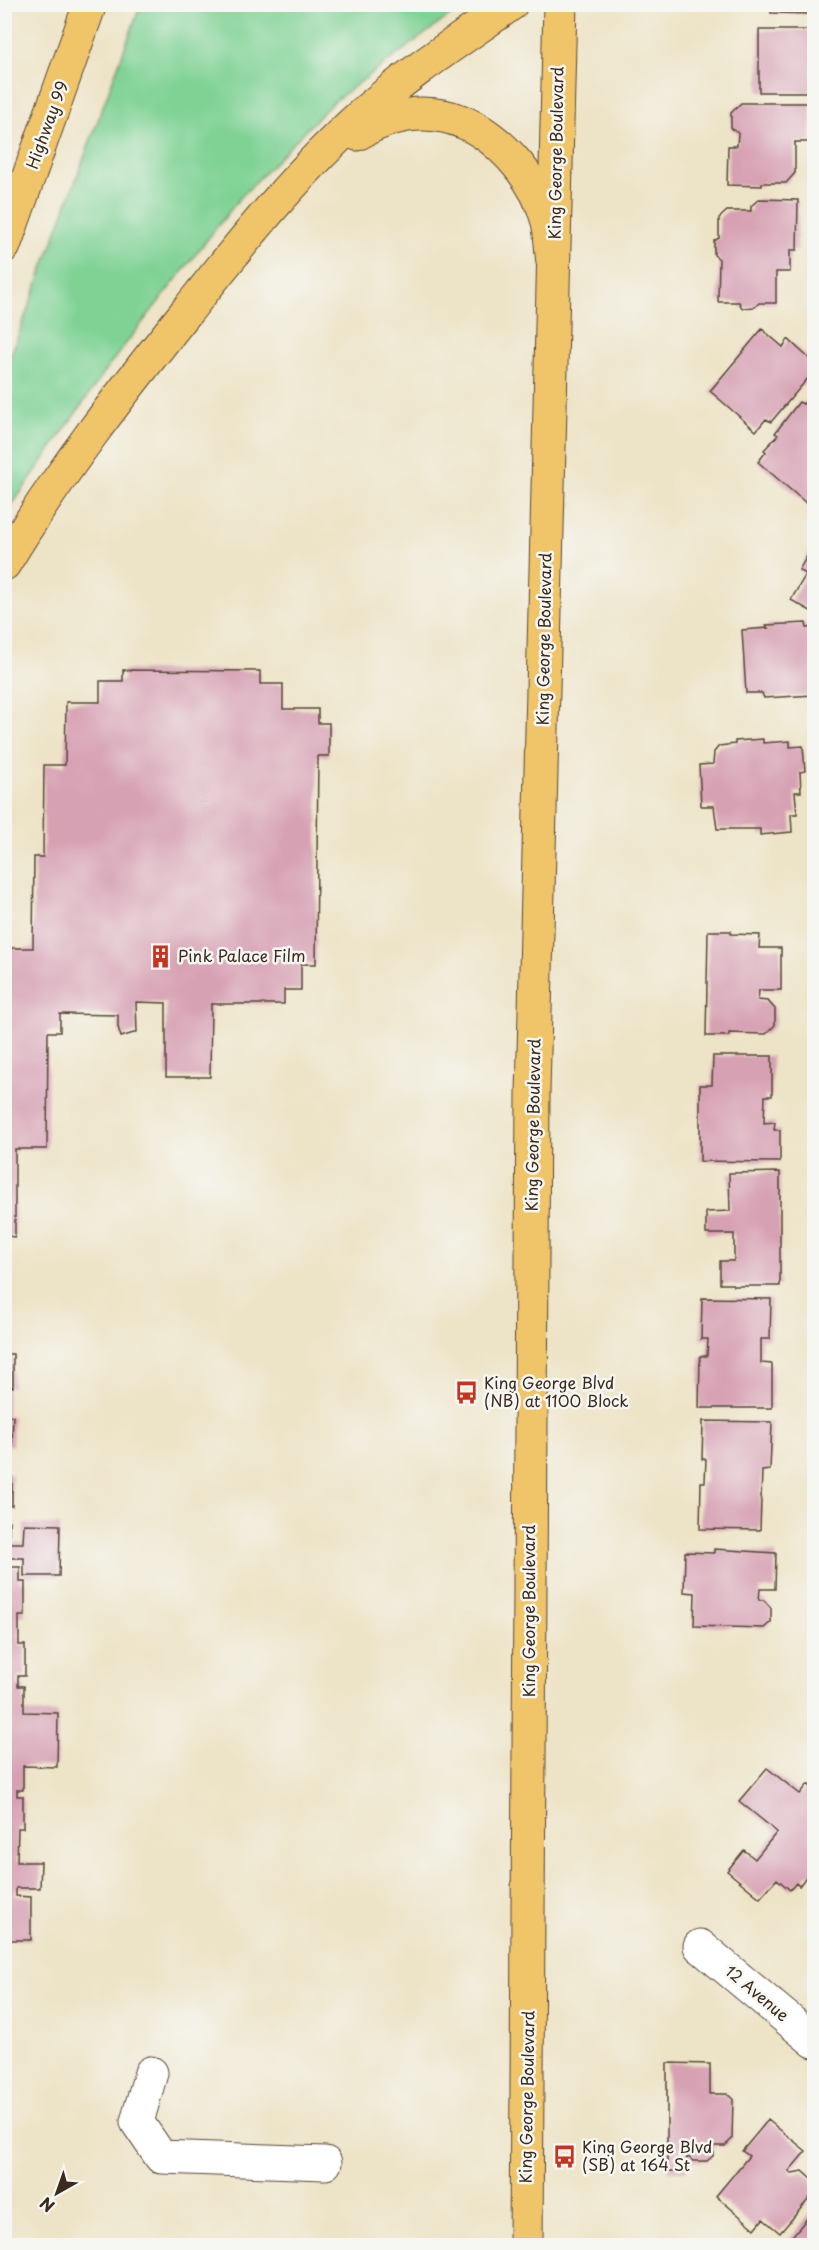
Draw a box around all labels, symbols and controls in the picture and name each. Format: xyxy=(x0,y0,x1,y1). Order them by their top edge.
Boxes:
street label: King George Boulevard xyxy=(541,66,569,240)
street label: Highway 99 xyxy=(19,77,73,172)
street label: King George Boulevard xyxy=(529,552,557,726)
building icon: Pink Palace Film xyxy=(147,943,173,969)
place label: Pink Palace Film xyxy=(178,943,306,967)
street label: King George Boulevard xyxy=(518,1038,546,1212)
place label: King George Blvd (NB) at 1100 Block xyxy=(484,1370,628,1412)
bus stop icon: King George Blvd (NB) at 1100 Block xyxy=(453,1379,479,1405)
street label: King George Boulevard xyxy=(516,1524,540,1697)
street label: 12 Avenue xyxy=(721,1958,795,2026)
street label: King George Boulevard xyxy=(512,2010,540,2184)
place label: King George Blvd (SB) at 164 St xyxy=(582,2134,712,2176)
bus stop icon: King George Blvd (SB) at 164 St xyxy=(551,2143,577,2169)
north arrow xyxy=(27,2163,87,2223)
text: N xyxy=(34,2192,59,2219)

